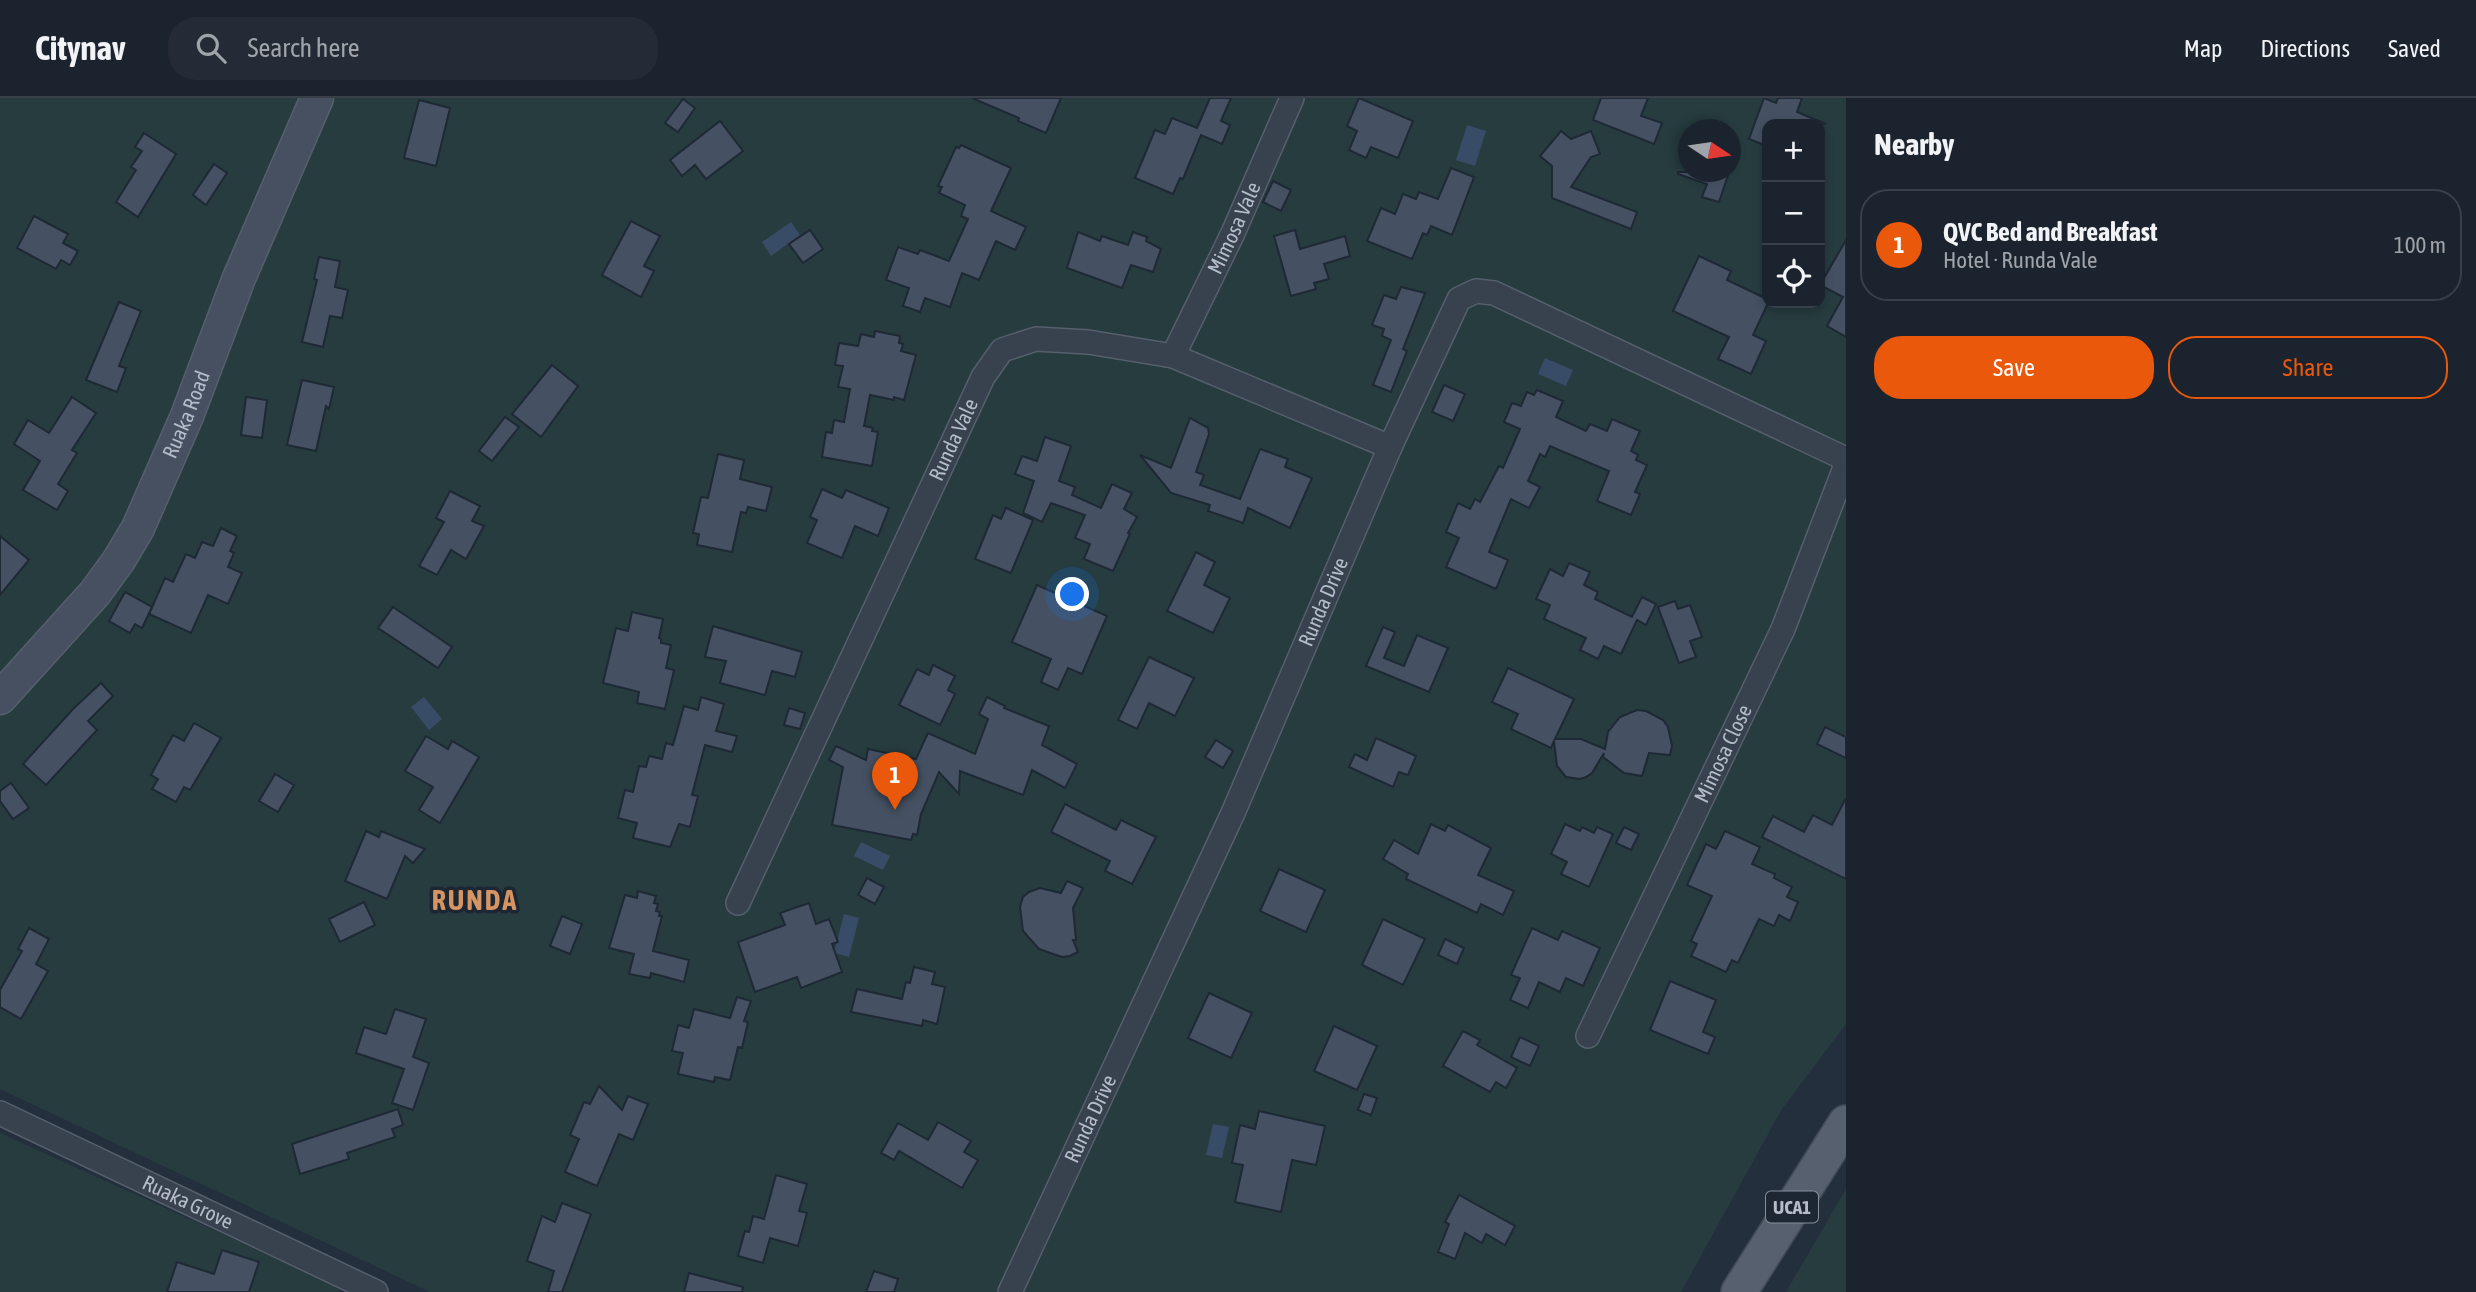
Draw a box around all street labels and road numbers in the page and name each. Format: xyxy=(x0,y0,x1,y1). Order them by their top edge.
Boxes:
street label: Mimosa Vale xyxy=(1202,178,1265,277)
street label: Ruaka Road xyxy=(157,367,214,462)
street label: Runda Vale xyxy=(923,394,982,484)
street label: Runda Drive xyxy=(1293,554,1352,650)
street label: Mimosa Close xyxy=(1689,700,1756,806)
street label: Runda Drive xyxy=(1059,1071,1120,1166)
street label: Ruaka Grove xyxy=(139,1170,237,1233)
road number: UCA1 xyxy=(1766,1191,1818,1222)

